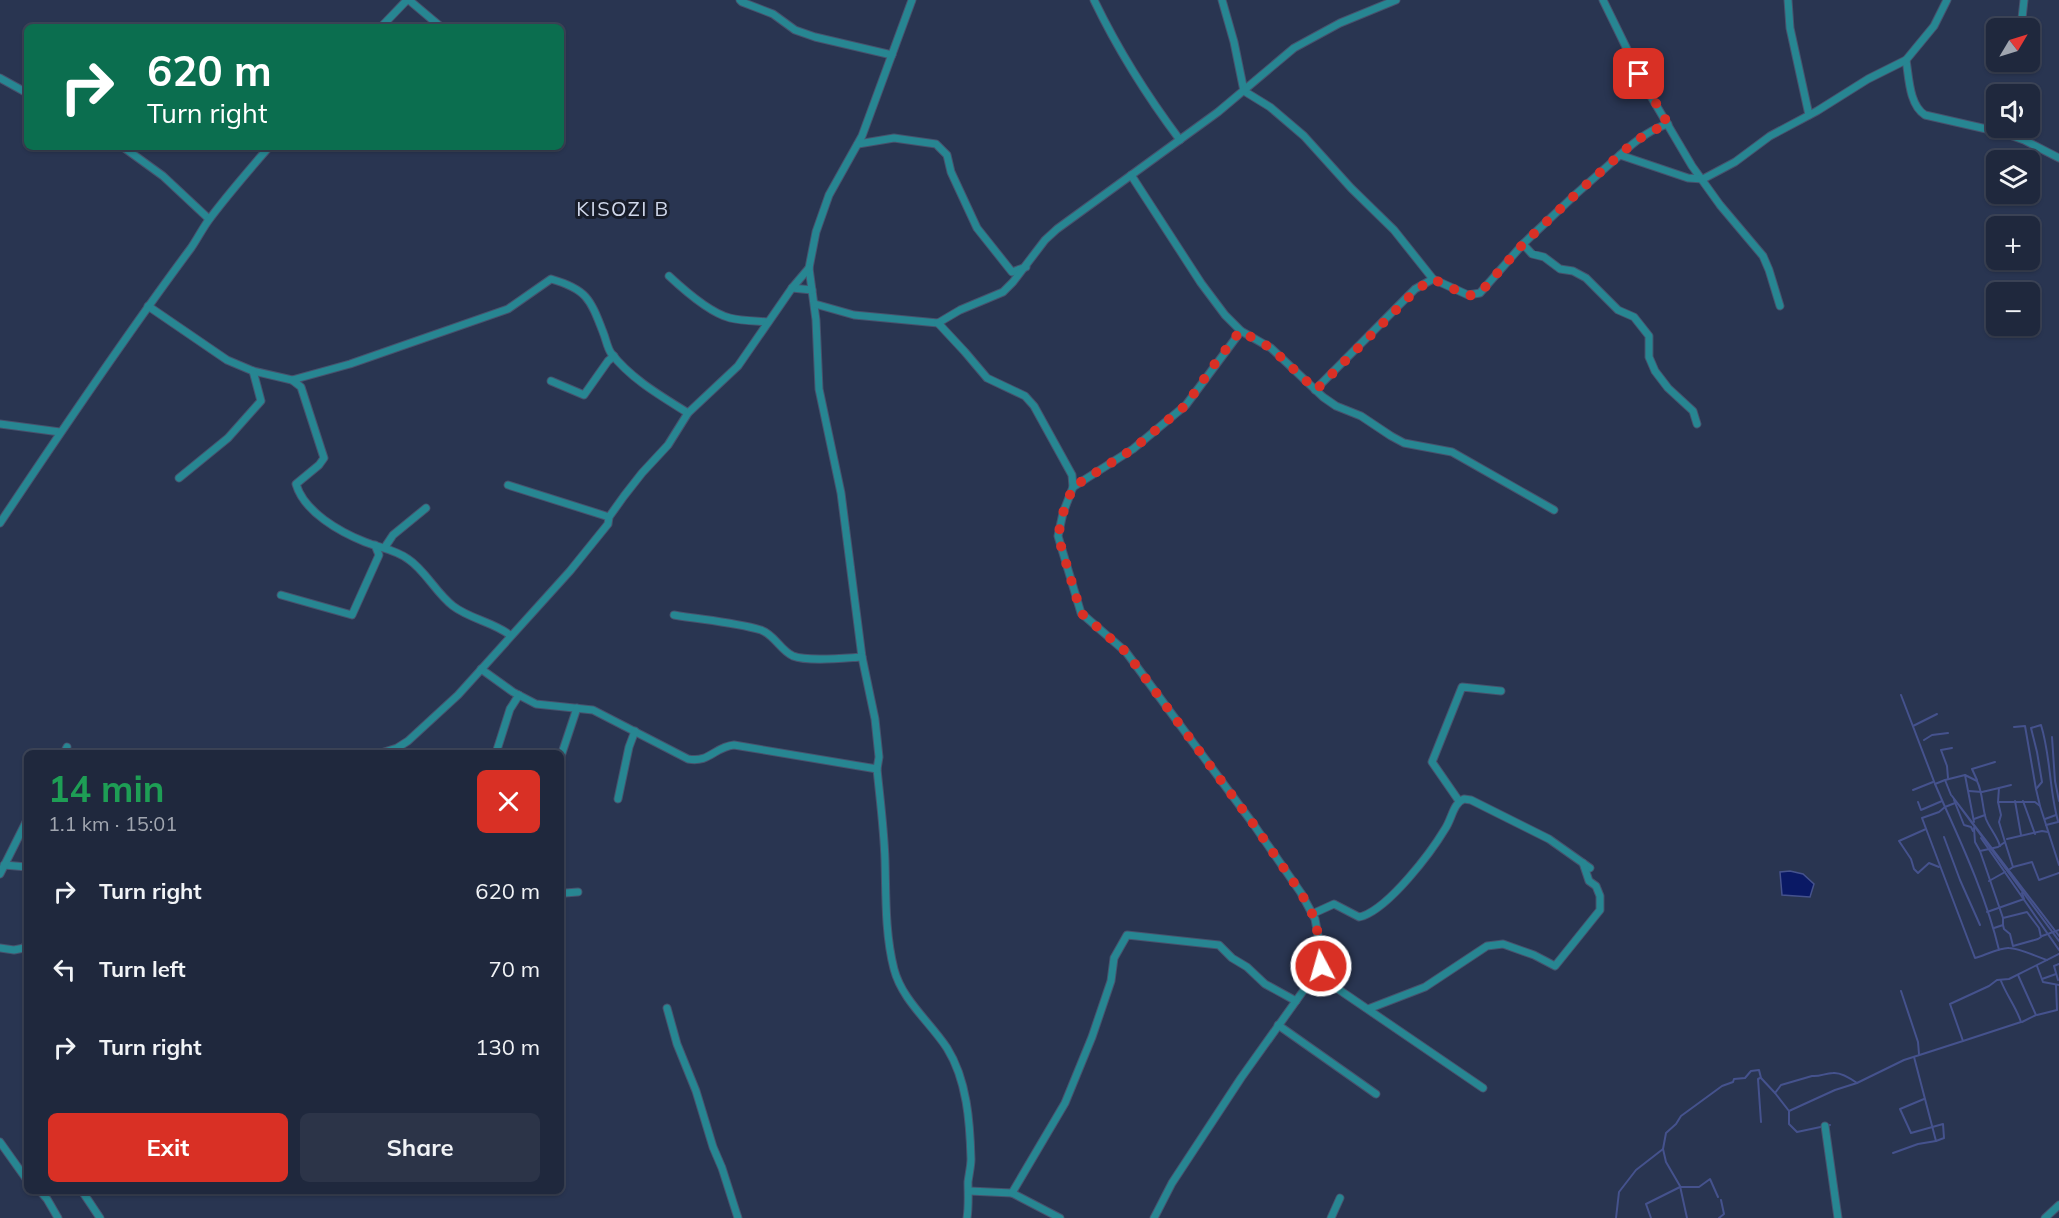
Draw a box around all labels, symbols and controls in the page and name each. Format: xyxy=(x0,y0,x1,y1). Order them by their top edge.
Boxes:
north arrow xyxy=(1986,18,2040,72)
map controls xyxy=(1986,18,2040,336)
text: 620 m xyxy=(147,44,272,97)
icon: right xyxy=(48,48,126,126)
pin xyxy=(1613,48,1664,99)
icon: arrive xyxy=(1622,57,1655,90)
button: sound xyxy=(1986,84,2040,138)
text: Turn right xyxy=(147,96,267,130)
button: layers xyxy=(1986,150,2040,204)
district label: KISOZI B xyxy=(576,196,670,221)
button: + xyxy=(1986,216,2040,270)
button: − xyxy=(1986,282,2040,336)
text: 14 min xyxy=(48,766,165,811)
button: close xyxy=(477,770,540,833)
text: 1.1 km · 15:01 xyxy=(48,811,177,836)
icon: right xyxy=(48,875,81,908)
text: Turn right xyxy=(99,877,202,905)
text: 620 m xyxy=(475,877,540,905)
position arrow xyxy=(1289,934,1353,998)
icon: left xyxy=(48,953,81,986)
text: Turn left xyxy=(99,955,186,983)
text: 70 m xyxy=(489,955,540,983)
icon: right xyxy=(48,1031,81,1064)
text: Turn right xyxy=(99,1033,202,1061)
text: 130 m xyxy=(475,1033,540,1061)
button: Exit xyxy=(48,1113,288,1182)
button: Share xyxy=(300,1113,540,1182)

